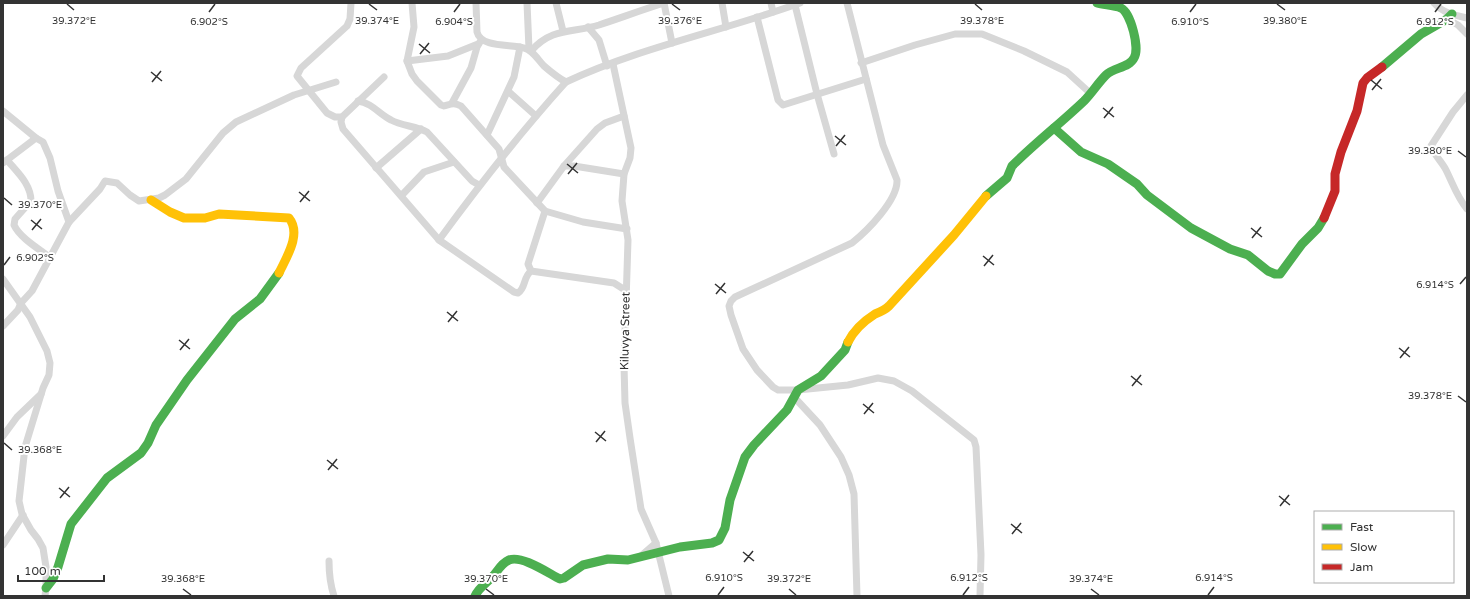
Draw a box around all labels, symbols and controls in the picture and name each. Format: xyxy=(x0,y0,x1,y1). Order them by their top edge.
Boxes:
text: 39.372°E xyxy=(52,15,96,27)
text: 39.374°E xyxy=(355,15,399,27)
text: 39.376°E xyxy=(658,15,702,27)
text: 39.378°E xyxy=(960,15,1004,27)
text: 39.380°E xyxy=(1263,15,1307,27)
text: 6.902°S xyxy=(190,16,228,28)
text: 6.904°S xyxy=(435,16,473,28)
text: 6.910°S xyxy=(1171,16,1209,28)
text: 6.912°S xyxy=(1416,16,1454,28)
text: 39.380°E xyxy=(1408,145,1452,157)
text: 39.370°E xyxy=(18,199,62,211)
text: 6.902°S xyxy=(16,252,54,264)
text: 6.914°S xyxy=(1416,279,1454,291)
street label: Kiluvya Street xyxy=(617,291,633,370)
text: 39.378°E xyxy=(1408,390,1452,402)
text: 39.368°E xyxy=(18,444,62,456)
legend xyxy=(1314,511,1454,583)
text: Fast xyxy=(1350,520,1374,534)
text: Slow xyxy=(1350,540,1377,554)
scale bar xyxy=(18,557,104,583)
text: Jam xyxy=(1350,560,1373,574)
text: 100 m xyxy=(24,564,61,578)
text: 6.910°S xyxy=(705,572,743,584)
text: 6.912°S xyxy=(950,572,988,584)
text: 6.914°S xyxy=(1195,572,1233,584)
text: 39.368°E xyxy=(161,573,205,585)
text: 39.370°E xyxy=(464,573,508,585)
text: 39.372°E xyxy=(767,573,811,585)
text: 39.374°E xyxy=(1069,573,1113,585)

